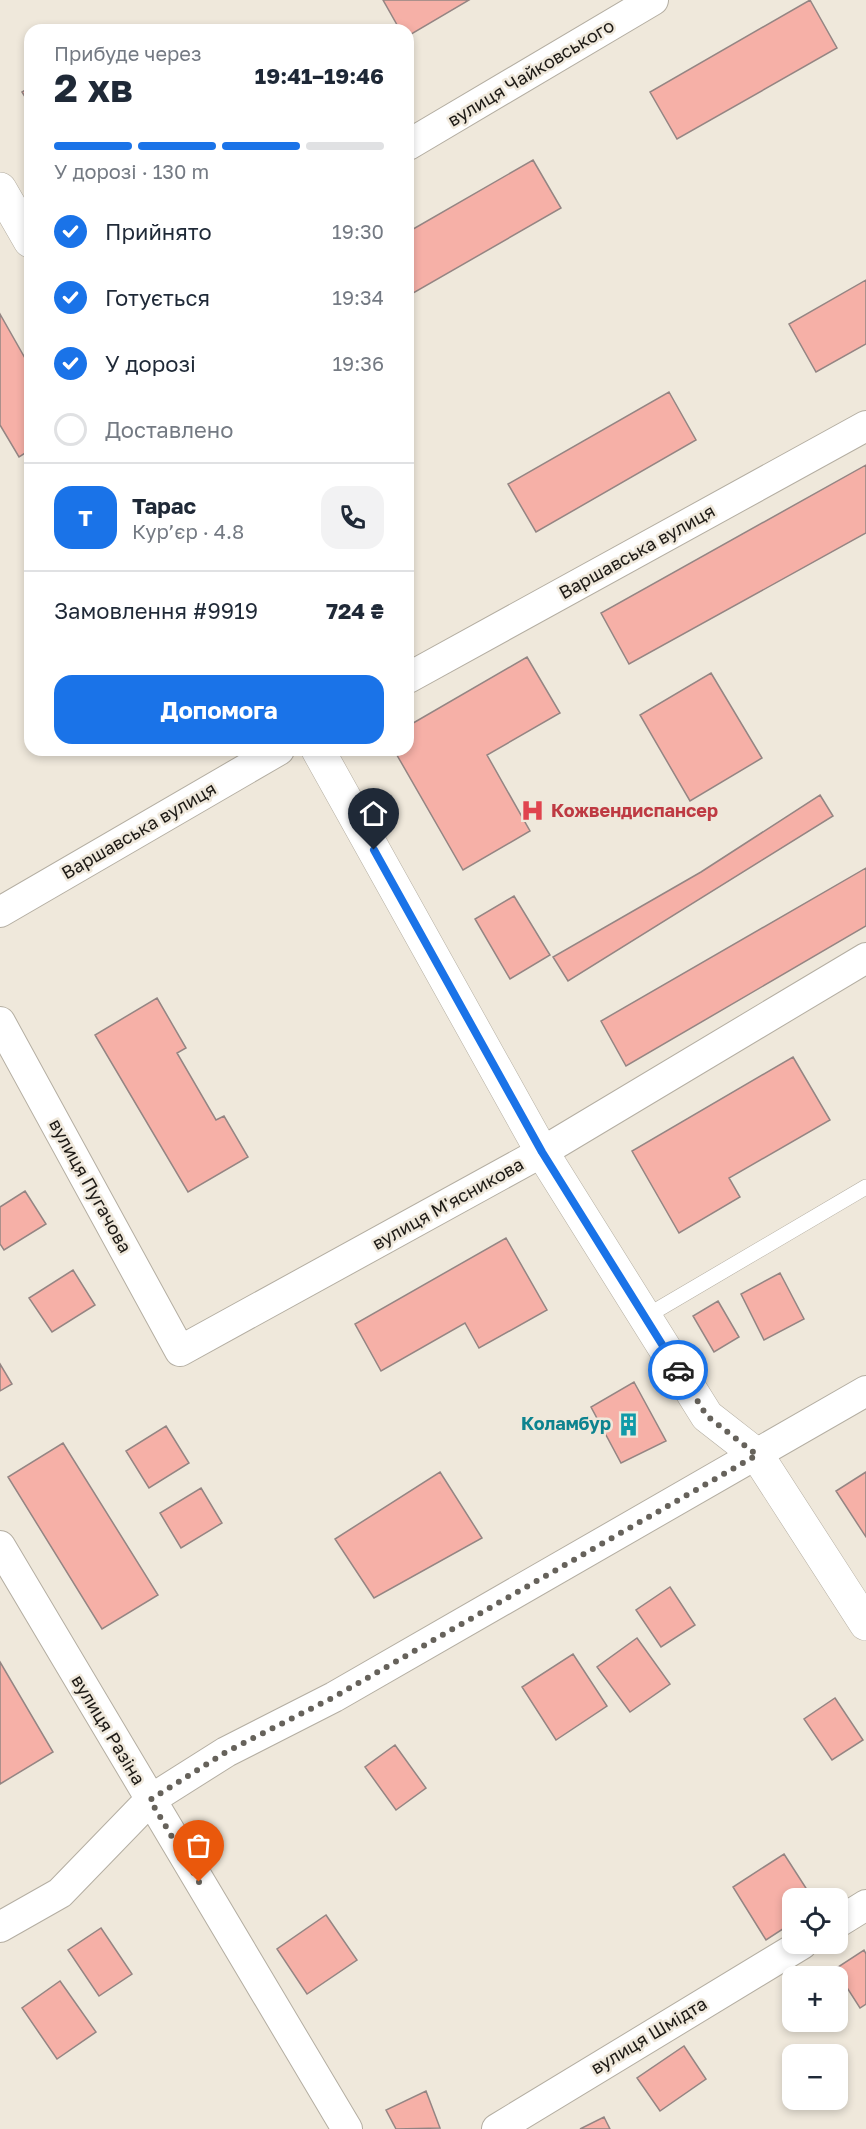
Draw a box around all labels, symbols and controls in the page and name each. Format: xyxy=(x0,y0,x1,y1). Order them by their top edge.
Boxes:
street label: вулиця Чайковського xyxy=(443,14,618,131)
text: Прибуде через xyxy=(54,41,201,65)
text: 19:41–19:46 xyxy=(255,62,384,89)
text: 2 хв xyxy=(54,64,133,111)
text: У дорозі · 130 m xyxy=(54,159,209,183)
icon: check xyxy=(54,215,87,248)
text: Прийнято xyxy=(105,218,212,245)
text: 19:30 xyxy=(332,219,384,243)
icon: check xyxy=(54,281,87,314)
text: Готується xyxy=(105,284,210,311)
text: 19:34 xyxy=(332,285,384,309)
icon: check xyxy=(54,347,87,380)
text: У дорозі xyxy=(105,350,196,377)
text: 19:36 xyxy=(332,351,384,375)
text: Доставлено xyxy=(105,416,233,443)
button: phone xyxy=(321,486,384,549)
text: Тарас xyxy=(132,492,196,519)
street label: Варшавська вулиця xyxy=(555,499,718,603)
text: Т xyxy=(78,504,93,531)
text: Кур’єр · 4.8 xyxy=(132,519,244,543)
text: Замовлення #9919 xyxy=(54,597,258,624)
text: 724 ₴ xyxy=(326,597,384,624)
button: Допомога xyxy=(54,675,384,744)
street label: Варшавська вулиця xyxy=(57,777,220,883)
pin xyxy=(348,788,399,850)
icon: home xyxy=(357,797,390,830)
hospital icon: Кожвендиспансер xyxy=(520,798,546,824)
place label: Кожвендиспансер xyxy=(551,799,718,821)
street label: вулиця Пугачова xyxy=(45,1115,137,1256)
street label: вулиця М'ясникова xyxy=(368,1152,527,1254)
courier xyxy=(648,1340,708,1400)
icon: car xyxy=(662,1354,695,1387)
building icon: Коламбур xyxy=(616,1411,642,1437)
place label: Коламбур xyxy=(521,1412,611,1434)
street label: вулиця Разіна xyxy=(67,1670,150,1789)
pin xyxy=(173,1820,224,1882)
icon: bag xyxy=(182,1829,215,1862)
map controls xyxy=(782,1888,848,2110)
button: locate xyxy=(782,1888,848,1954)
button: + xyxy=(782,1966,848,2032)
street label: вулиця Шмідта xyxy=(586,1992,711,2078)
button: − xyxy=(782,2044,848,2110)

